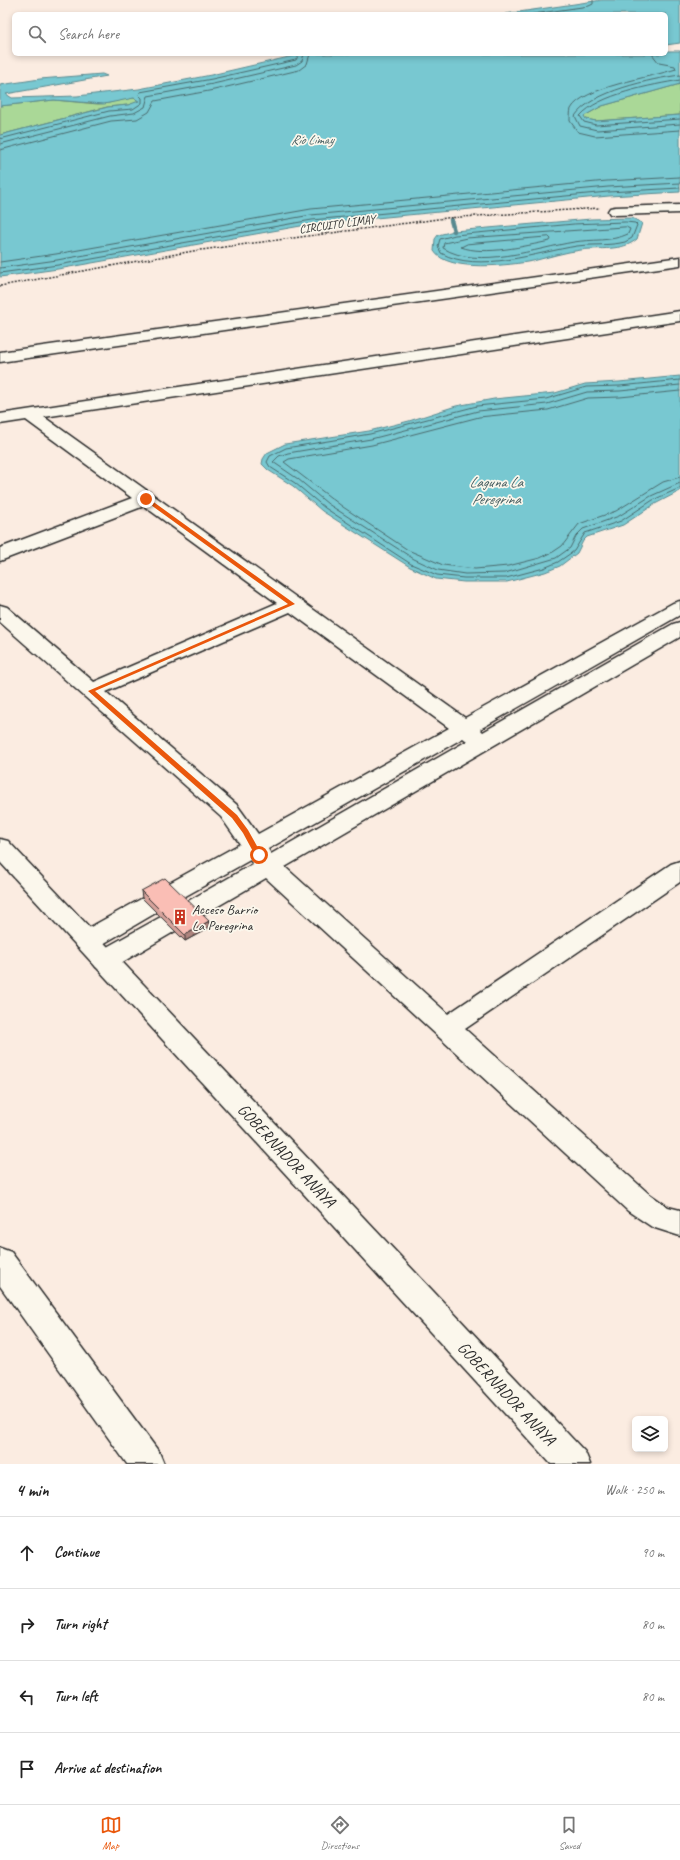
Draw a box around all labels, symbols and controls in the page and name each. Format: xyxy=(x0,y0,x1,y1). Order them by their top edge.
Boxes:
search box xyxy=(12,12,668,56)
icon: search xyxy=(26,23,48,45)
text: Search here xyxy=(58,25,119,44)
water label: Río Limay xyxy=(291,132,336,148)
street label: CIRCUITO LIMAY xyxy=(298,210,379,237)
water label: Laguna La Peregrina xyxy=(469,473,524,509)
route end xyxy=(137,490,155,508)
route start xyxy=(250,846,268,864)
place label: Acceso Barrio La Peregrina xyxy=(192,901,259,934)
building icon: Acceso Barrio La Peregrina xyxy=(171,908,189,926)
street label: GOBERNADOR ANAYA xyxy=(233,1099,341,1213)
street label: GOBERNADOR ANAYA xyxy=(453,1337,561,1451)
map controls xyxy=(632,1416,668,1452)
button: layers xyxy=(632,1416,668,1452)
text: 4 min xyxy=(16,1480,49,1501)
text: Walk · 250 m xyxy=(605,1482,664,1498)
icon: ahead xyxy=(16,1542,38,1564)
text: Continue xyxy=(54,1543,99,1562)
text: 90 m xyxy=(642,1545,664,1561)
icon: right xyxy=(16,1614,38,1636)
text: Turn right xyxy=(54,1615,107,1634)
text: 80 m xyxy=(642,1617,664,1633)
icon: left xyxy=(16,1686,38,1708)
text: Turn left xyxy=(54,1687,97,1706)
text: 80 m xyxy=(642,1689,664,1705)
icon: arrive xyxy=(16,1758,38,1780)
text: Arrive at destination xyxy=(54,1759,161,1778)
tab: Map xyxy=(100,1814,122,1852)
tab: Directions xyxy=(321,1814,359,1852)
tab: Saved xyxy=(558,1814,580,1852)

